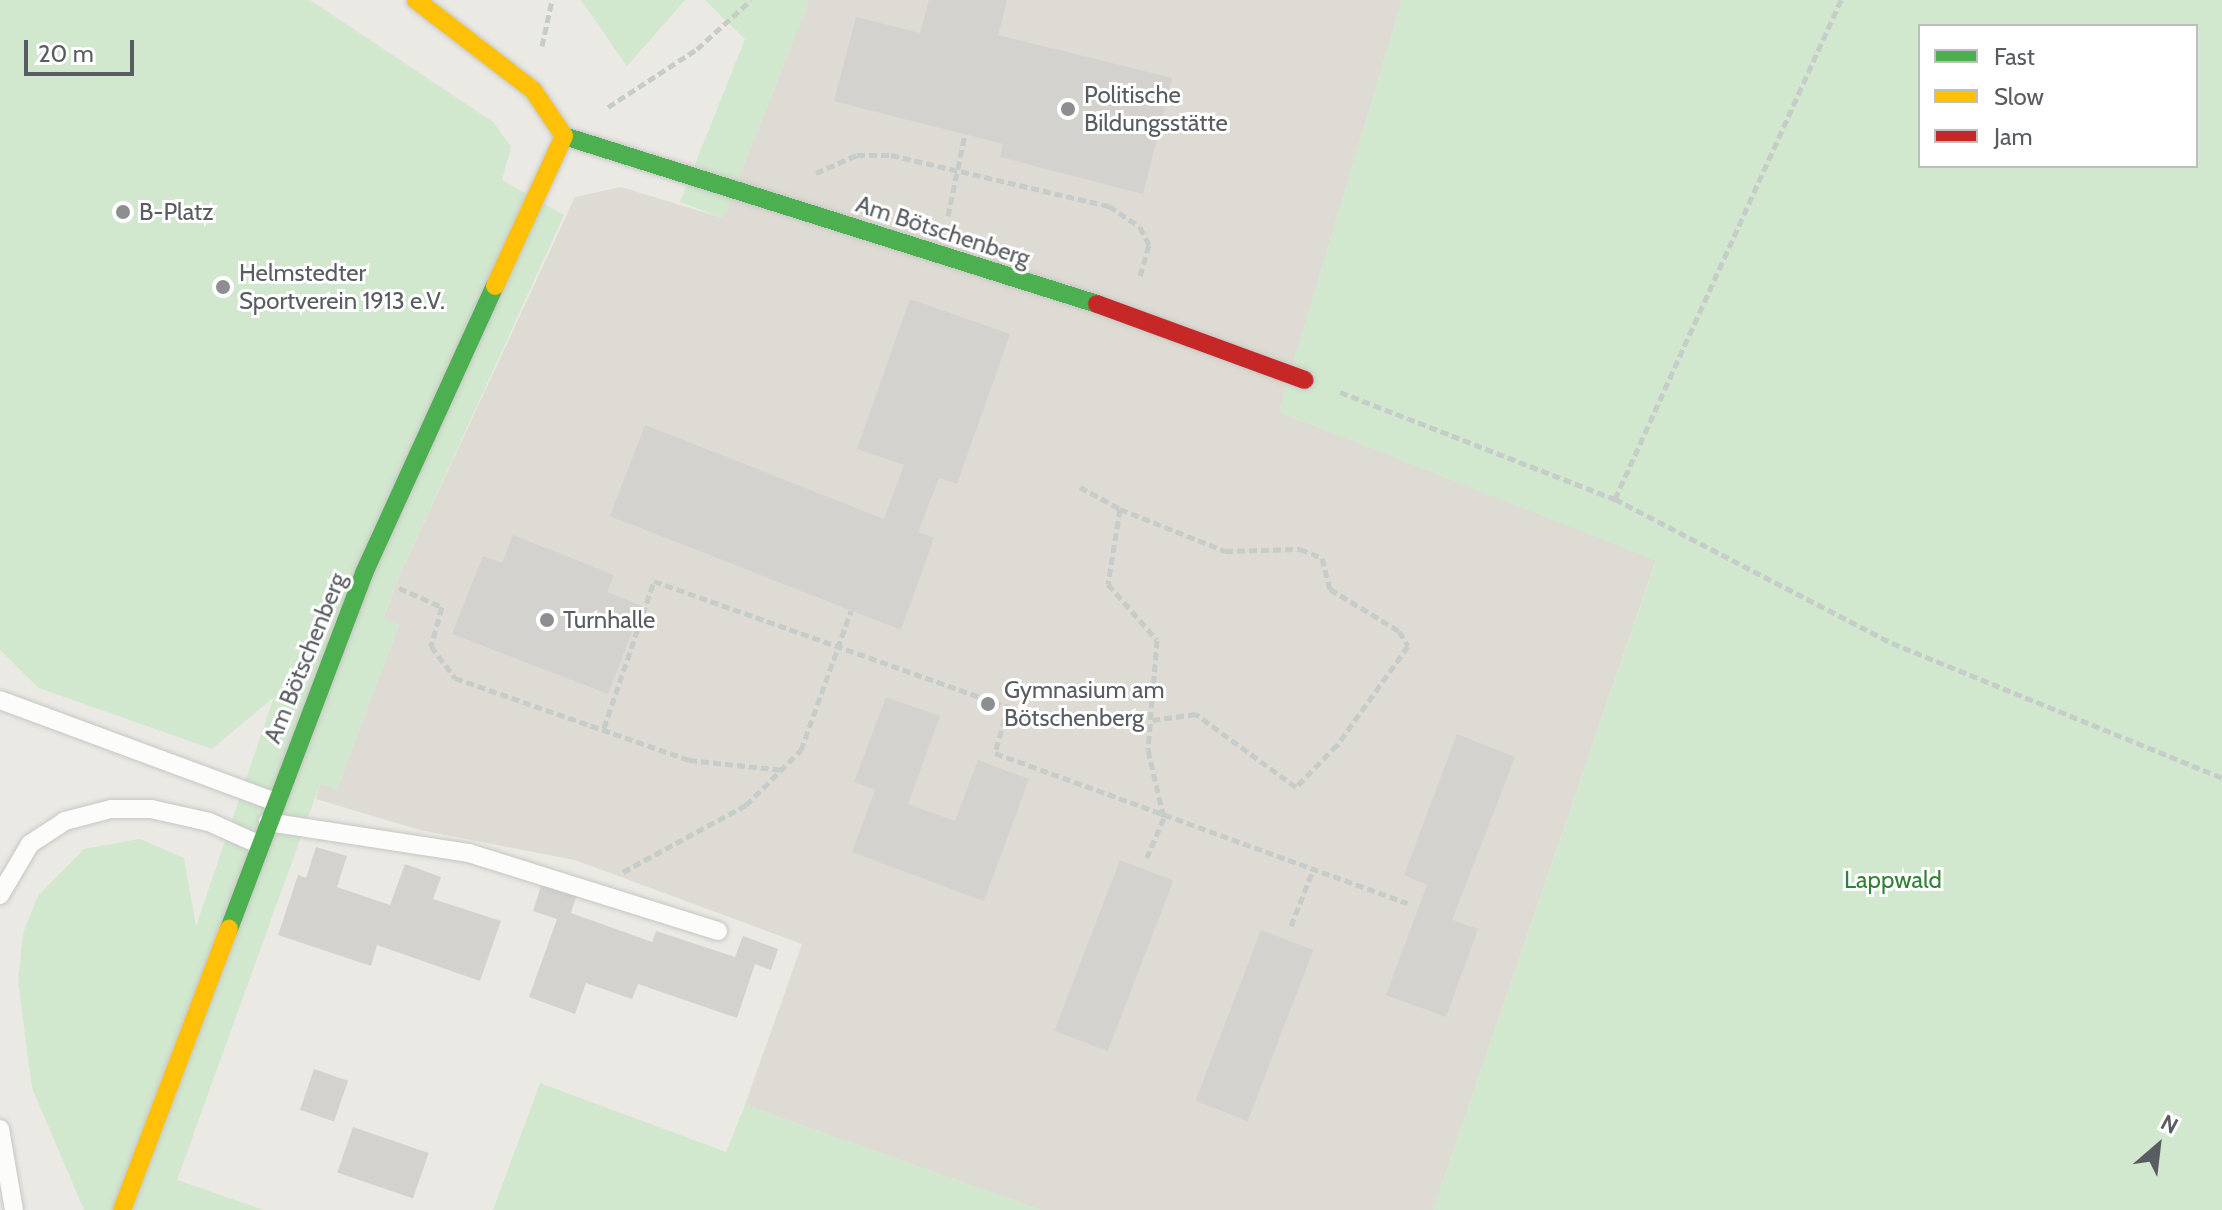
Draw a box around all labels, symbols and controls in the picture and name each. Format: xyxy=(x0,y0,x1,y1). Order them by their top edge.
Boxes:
scale bar xyxy=(28,24,138,74)
legend xyxy=(1918,24,2198,168)
text: 20 m xyxy=(38,39,94,68)
text: Fast xyxy=(1994,42,2035,71)
place label: Politische Bildungsstätte xyxy=(1084,81,1228,137)
text: Slow xyxy=(1994,82,2044,111)
marker: Politische Bildungsstätte xyxy=(1059,100,1077,118)
text: Jam xyxy=(1994,122,2032,151)
street label: Am Bötschenberg xyxy=(852,189,1034,273)
place label: B-Platz xyxy=(139,198,213,226)
marker: B-Platz xyxy=(114,203,132,221)
place label: Helmstedter Sportverein 1913 e.V. xyxy=(239,259,445,315)
marker: Helmstedter Sportverein 1913 e.V. xyxy=(214,278,232,296)
street label: Am Bötschenberg xyxy=(258,569,352,747)
place label: Turnhalle xyxy=(563,606,655,634)
marker: Turnhalle xyxy=(538,611,556,629)
place label: Gymnasium am Bötschenberg xyxy=(1004,676,1165,732)
marker: Gymnasium am Bötschenberg xyxy=(979,695,997,713)
park label: Lappwald xyxy=(1844,866,1942,894)
north arrow xyxy=(2118,1106,2198,1186)
text: N xyxy=(2156,1109,2183,1140)

